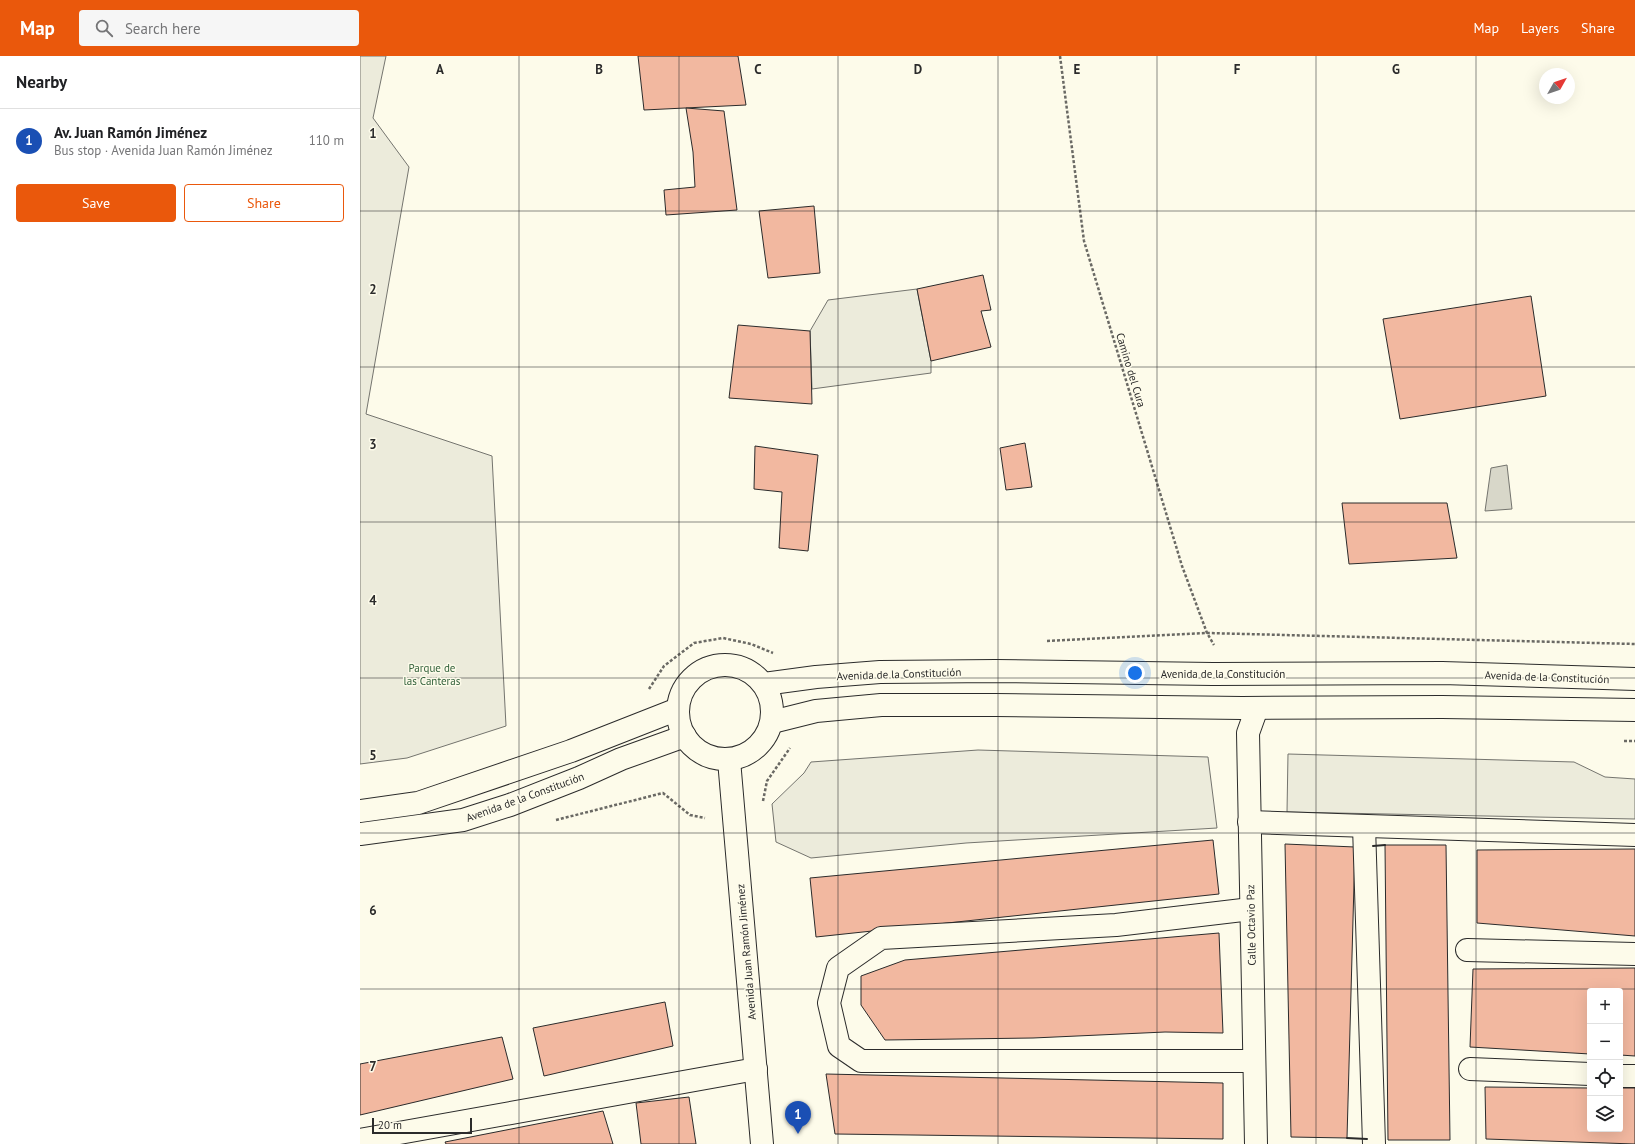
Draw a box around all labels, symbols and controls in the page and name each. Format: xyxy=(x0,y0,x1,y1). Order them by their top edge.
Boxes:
search box xyxy=(79,10,359,46)
text: Map xyxy=(20,16,55,40)
icon: search xyxy=(93,17,115,39)
text: Search here xyxy=(125,19,201,38)
text: Map xyxy=(1473,19,1499,37)
text: Layers xyxy=(1521,19,1559,37)
text: Share xyxy=(1581,19,1615,37)
text: A xyxy=(436,61,444,78)
text: B xyxy=(595,61,603,78)
text: C xyxy=(754,61,762,78)
text: D xyxy=(914,61,922,78)
text: E xyxy=(1074,61,1081,78)
text: F xyxy=(1234,61,1241,78)
text: G xyxy=(1392,61,1400,78)
north arrow xyxy=(1539,68,1575,104)
text: Nearby xyxy=(16,71,67,93)
text: Av. Juan Ramón Jiménez xyxy=(54,123,207,142)
text: 1 xyxy=(369,125,377,142)
text: 1 xyxy=(25,132,33,149)
text: 110 m xyxy=(309,132,344,149)
text: Bus stop · Avenida Juan Ramón Jiménez xyxy=(54,142,272,159)
button: Save xyxy=(16,184,176,222)
button: Share xyxy=(184,184,344,222)
text: 2 xyxy=(369,281,377,298)
street label: Camino del Cura xyxy=(1113,331,1149,409)
text: 3 xyxy=(369,436,377,453)
text: 4 xyxy=(369,592,377,609)
park label: Parque de las Canteras xyxy=(404,661,461,688)
your location xyxy=(1125,663,1145,683)
street label: Avenida de la Constitución xyxy=(836,665,962,683)
street label: Avenida de la Constitución xyxy=(1161,667,1285,681)
street label: Avenida de la Constitución xyxy=(1484,668,1610,686)
text: 5 xyxy=(369,747,377,764)
street label: Avenida de la Constitución xyxy=(464,769,586,825)
street label: Avenida Juan Ramón Jiménez xyxy=(733,883,759,1021)
street label: Calle Octavio Paz xyxy=(1243,884,1259,966)
text: 6 xyxy=(369,902,377,919)
map controls xyxy=(1587,988,1623,1132)
button: + xyxy=(1587,988,1623,1024)
button: − xyxy=(1587,1024,1623,1060)
text: 7 xyxy=(369,1058,377,1075)
button: locate xyxy=(1587,1060,1623,1096)
button: layers xyxy=(1587,1096,1623,1132)
pin: 1 xyxy=(785,1101,811,1134)
scale bar xyxy=(372,1116,472,1135)
text: 20 m xyxy=(378,1118,402,1132)

